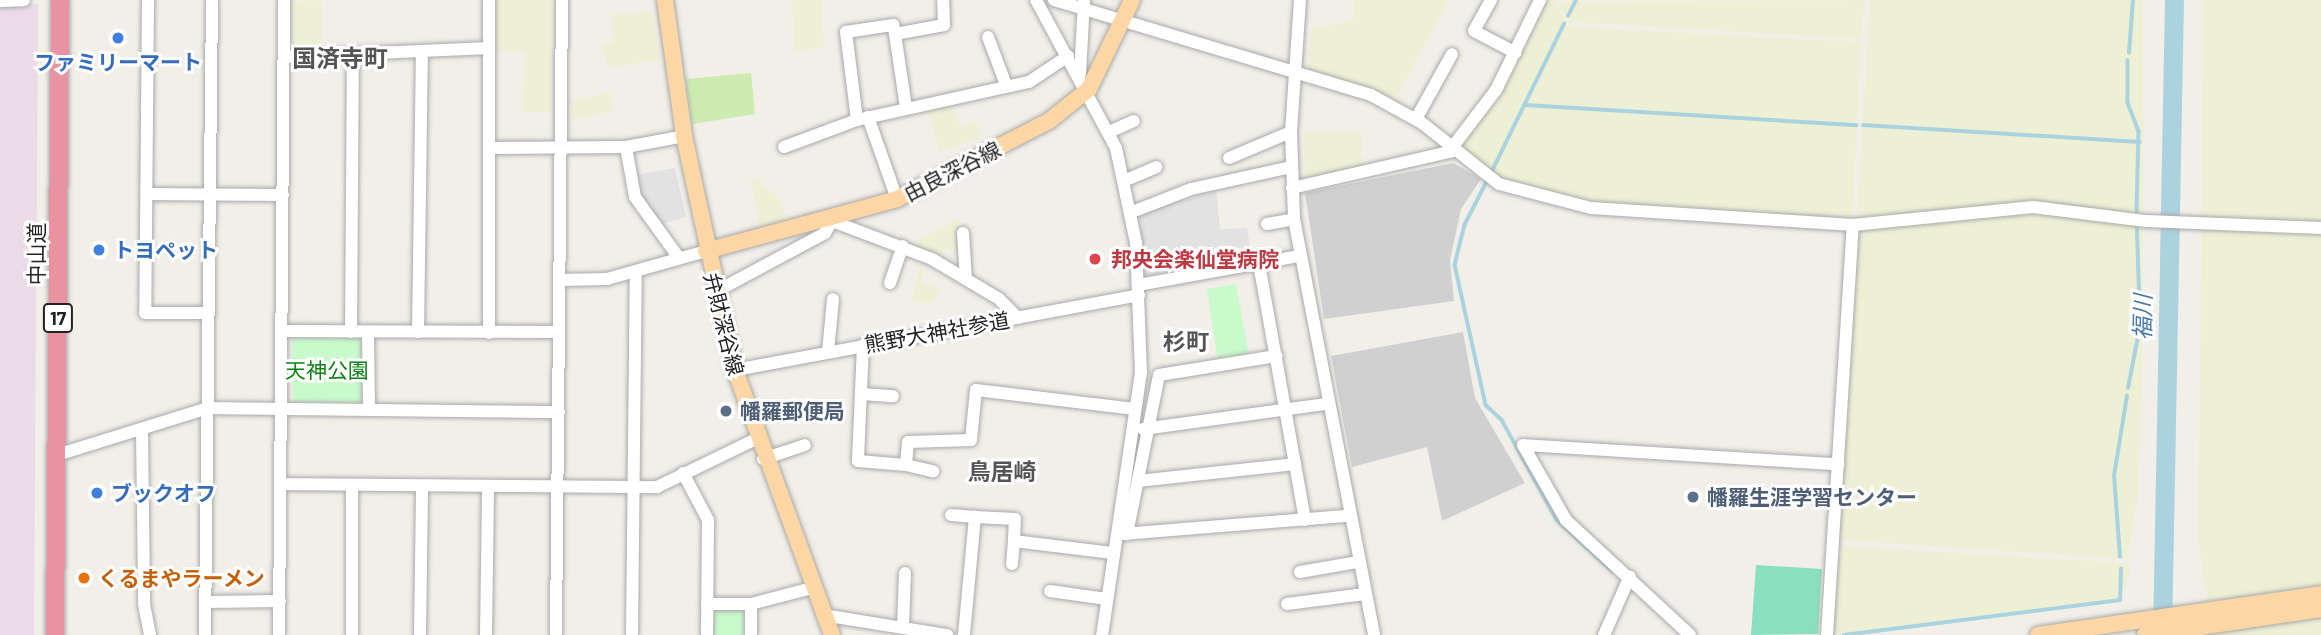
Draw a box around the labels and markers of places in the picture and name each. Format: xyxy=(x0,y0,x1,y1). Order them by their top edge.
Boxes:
marker: ファミリーマート xyxy=(110,30,126,46)
place label: ファミリーマート xyxy=(34,49,202,75)
place label: トヨペット xyxy=(113,237,218,263)
marker: トヨペット xyxy=(91,242,107,258)
place label: 邦央会楽仙堂病院 xyxy=(1111,246,1279,272)
marker: 邦央会楽仙堂病院 xyxy=(1085,249,1105,269)
place label: 幡羅郵便局 xyxy=(740,398,845,424)
marker: 幡羅郵便局 xyxy=(718,403,734,419)
place label: ブックオフ xyxy=(111,480,216,506)
place label: 幡羅生涯学習センター xyxy=(1707,484,1917,510)
marker: ブックオフ xyxy=(89,485,105,501)
marker: 幡羅生涯学習センター xyxy=(1685,489,1701,505)
place label: くるまやラーメン xyxy=(98,565,266,591)
marker: くるまやラーメン xyxy=(76,570,92,586)

